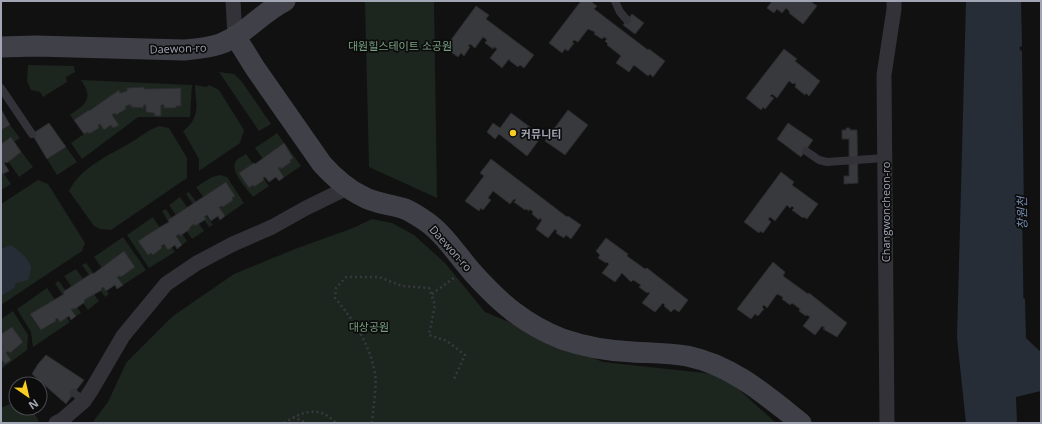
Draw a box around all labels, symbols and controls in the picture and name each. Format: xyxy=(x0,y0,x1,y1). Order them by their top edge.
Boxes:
park label: 대원힐스테이트 소공원 xyxy=(348,38,452,53)
street label: Daewon-ro xyxy=(149,39,207,56)
place label: 커뮤니티 xyxy=(521,126,561,141)
marker: 커뮤니티 xyxy=(508,128,518,138)
street label: Changwoncheon-ro xyxy=(878,161,893,262)
water label: 창원천 xyxy=(1013,194,1031,230)
street label: Daewon-ro xyxy=(426,222,476,274)
park label: 대상공원 xyxy=(349,319,389,334)
north arrow xyxy=(8,376,48,416)
text: N xyxy=(26,396,42,413)

